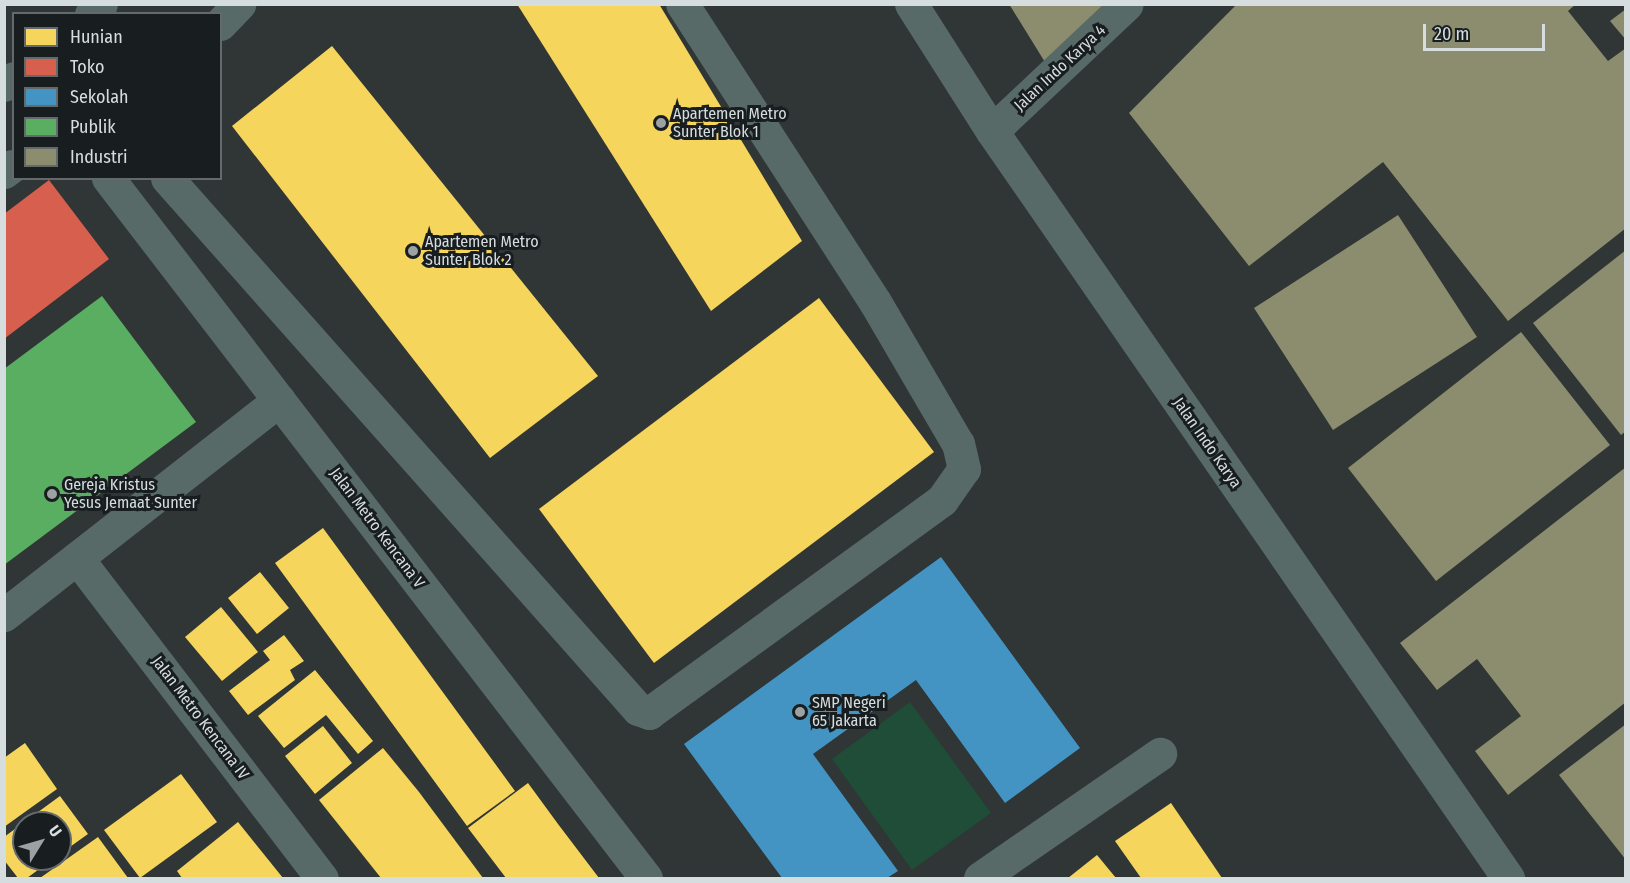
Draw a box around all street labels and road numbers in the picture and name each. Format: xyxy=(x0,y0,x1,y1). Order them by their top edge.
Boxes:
street label: Jalan Indo Karya 4 xyxy=(1010,21,1110,115)
street label: Jalan Indo Karya xyxy=(1169,394,1245,492)
street label: Jalan Metro Kencana V xyxy=(326,464,428,592)
street label: Jalan Metro Kencana IV xyxy=(147,653,253,783)

